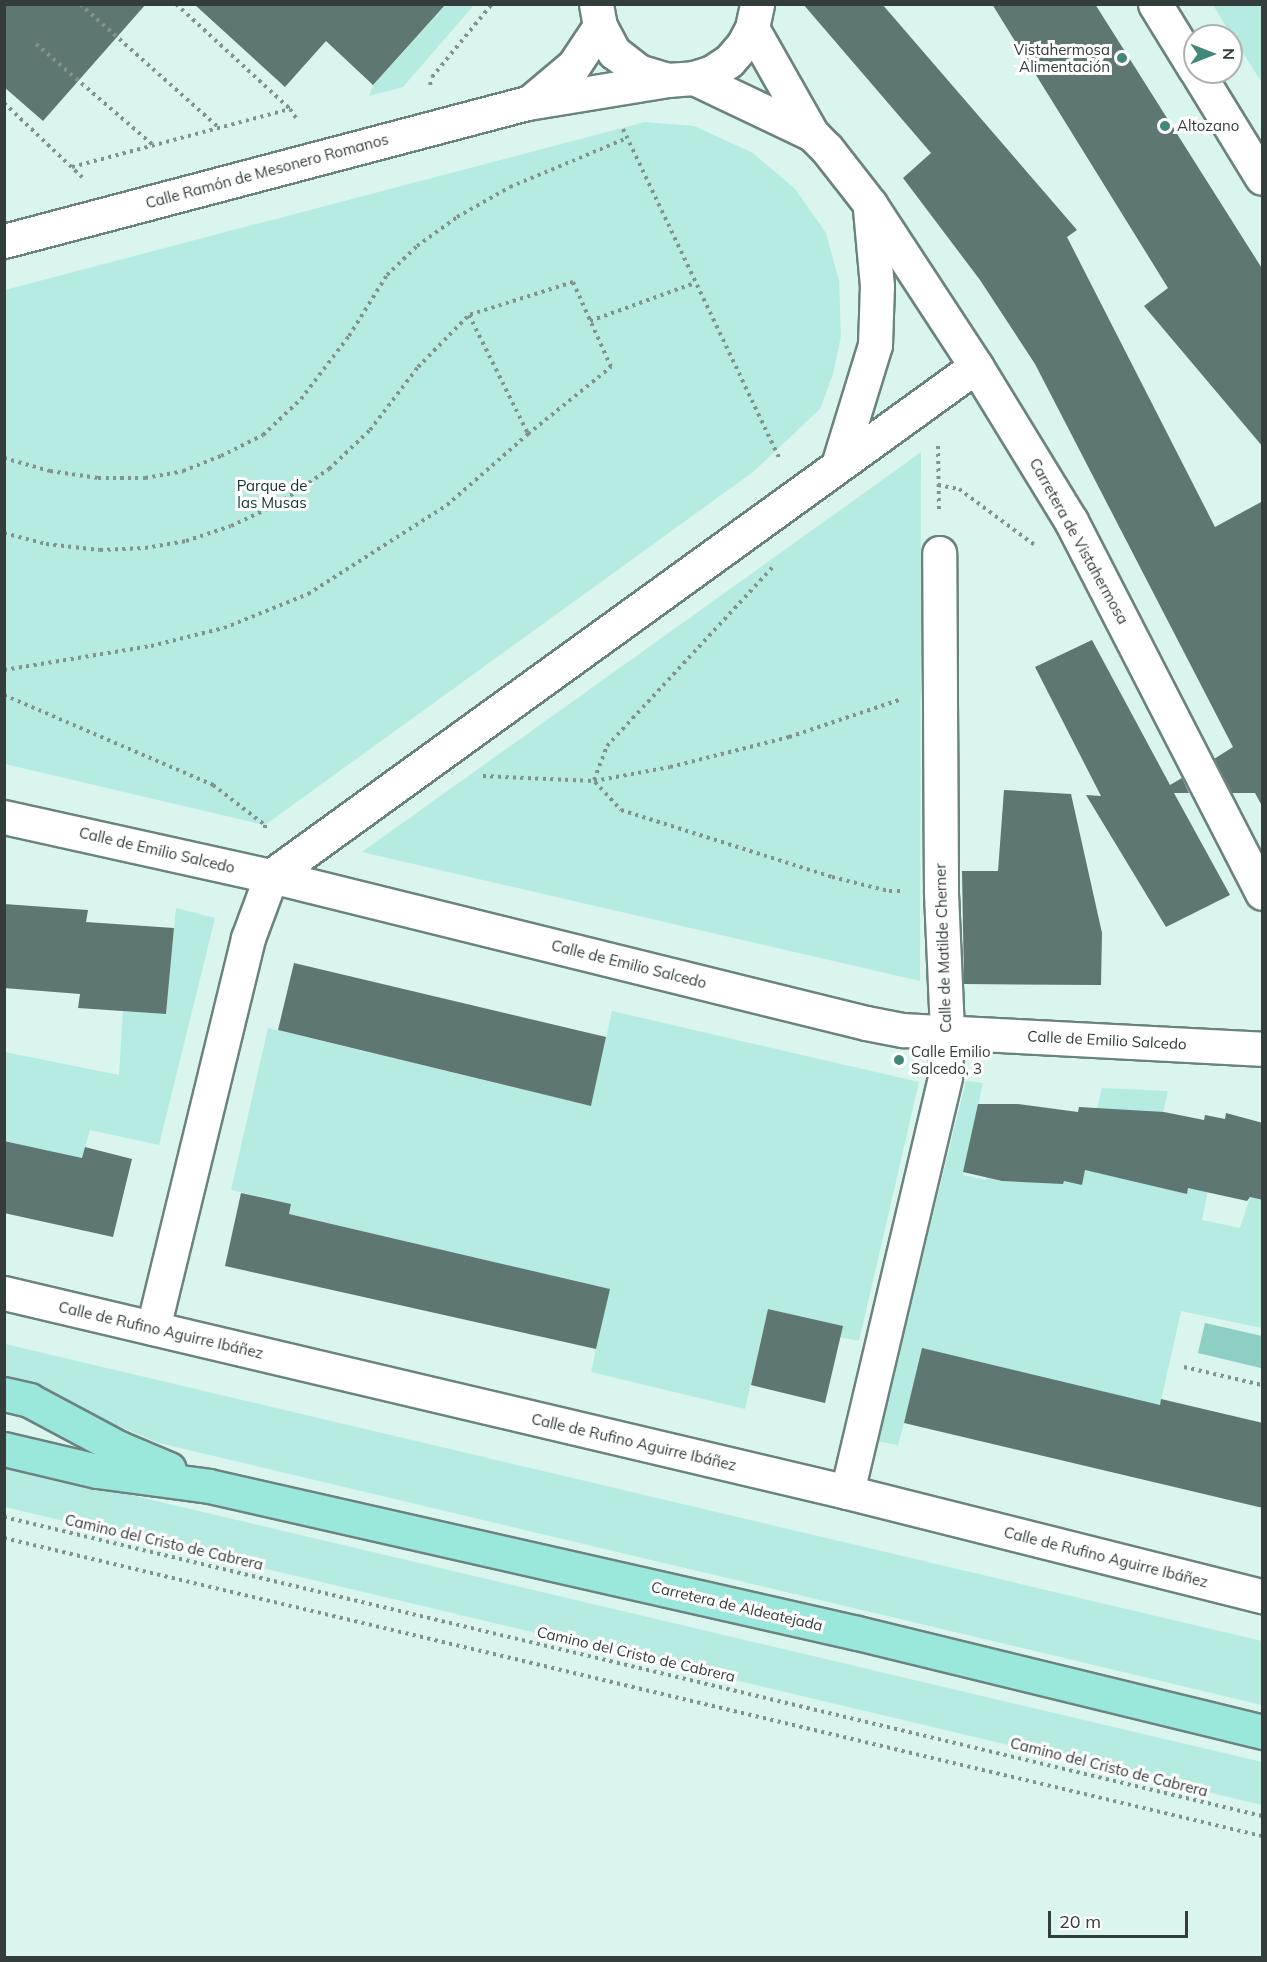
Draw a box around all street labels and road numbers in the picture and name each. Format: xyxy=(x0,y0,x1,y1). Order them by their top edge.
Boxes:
street label: Calle Ramón de Mesonero Romanos xyxy=(144,130,390,212)
street label: Carretera de Vistahermosa xyxy=(1026,455,1132,627)
street label: Calle de Emilio Salcedo xyxy=(77,823,237,877)
street label: Calle de Matilde Cherner xyxy=(931,863,955,1033)
street label: Calle de Emilio Salcedo xyxy=(549,936,709,992)
street label: Calle de Emilio Salcedo xyxy=(1027,1027,1187,1053)
street label: Calle de Rufino Aguirre Ibáñez xyxy=(57,1298,265,1362)
street label: Calle de Rufino Aguirre Ibáñez xyxy=(530,1410,738,1474)
street label: Camino del Cristo de Cabrera xyxy=(63,1510,265,1574)
street label: Calle de Rufino Aguirre Ibáñez xyxy=(1002,1523,1210,1591)
street label: Carretera de Aldeatejada xyxy=(650,1578,824,1634)
street label: Camino del Cristo de Cabrera xyxy=(535,1622,737,1686)
street label: Camino del Cristo de Cabrera xyxy=(1008,1734,1210,1800)

